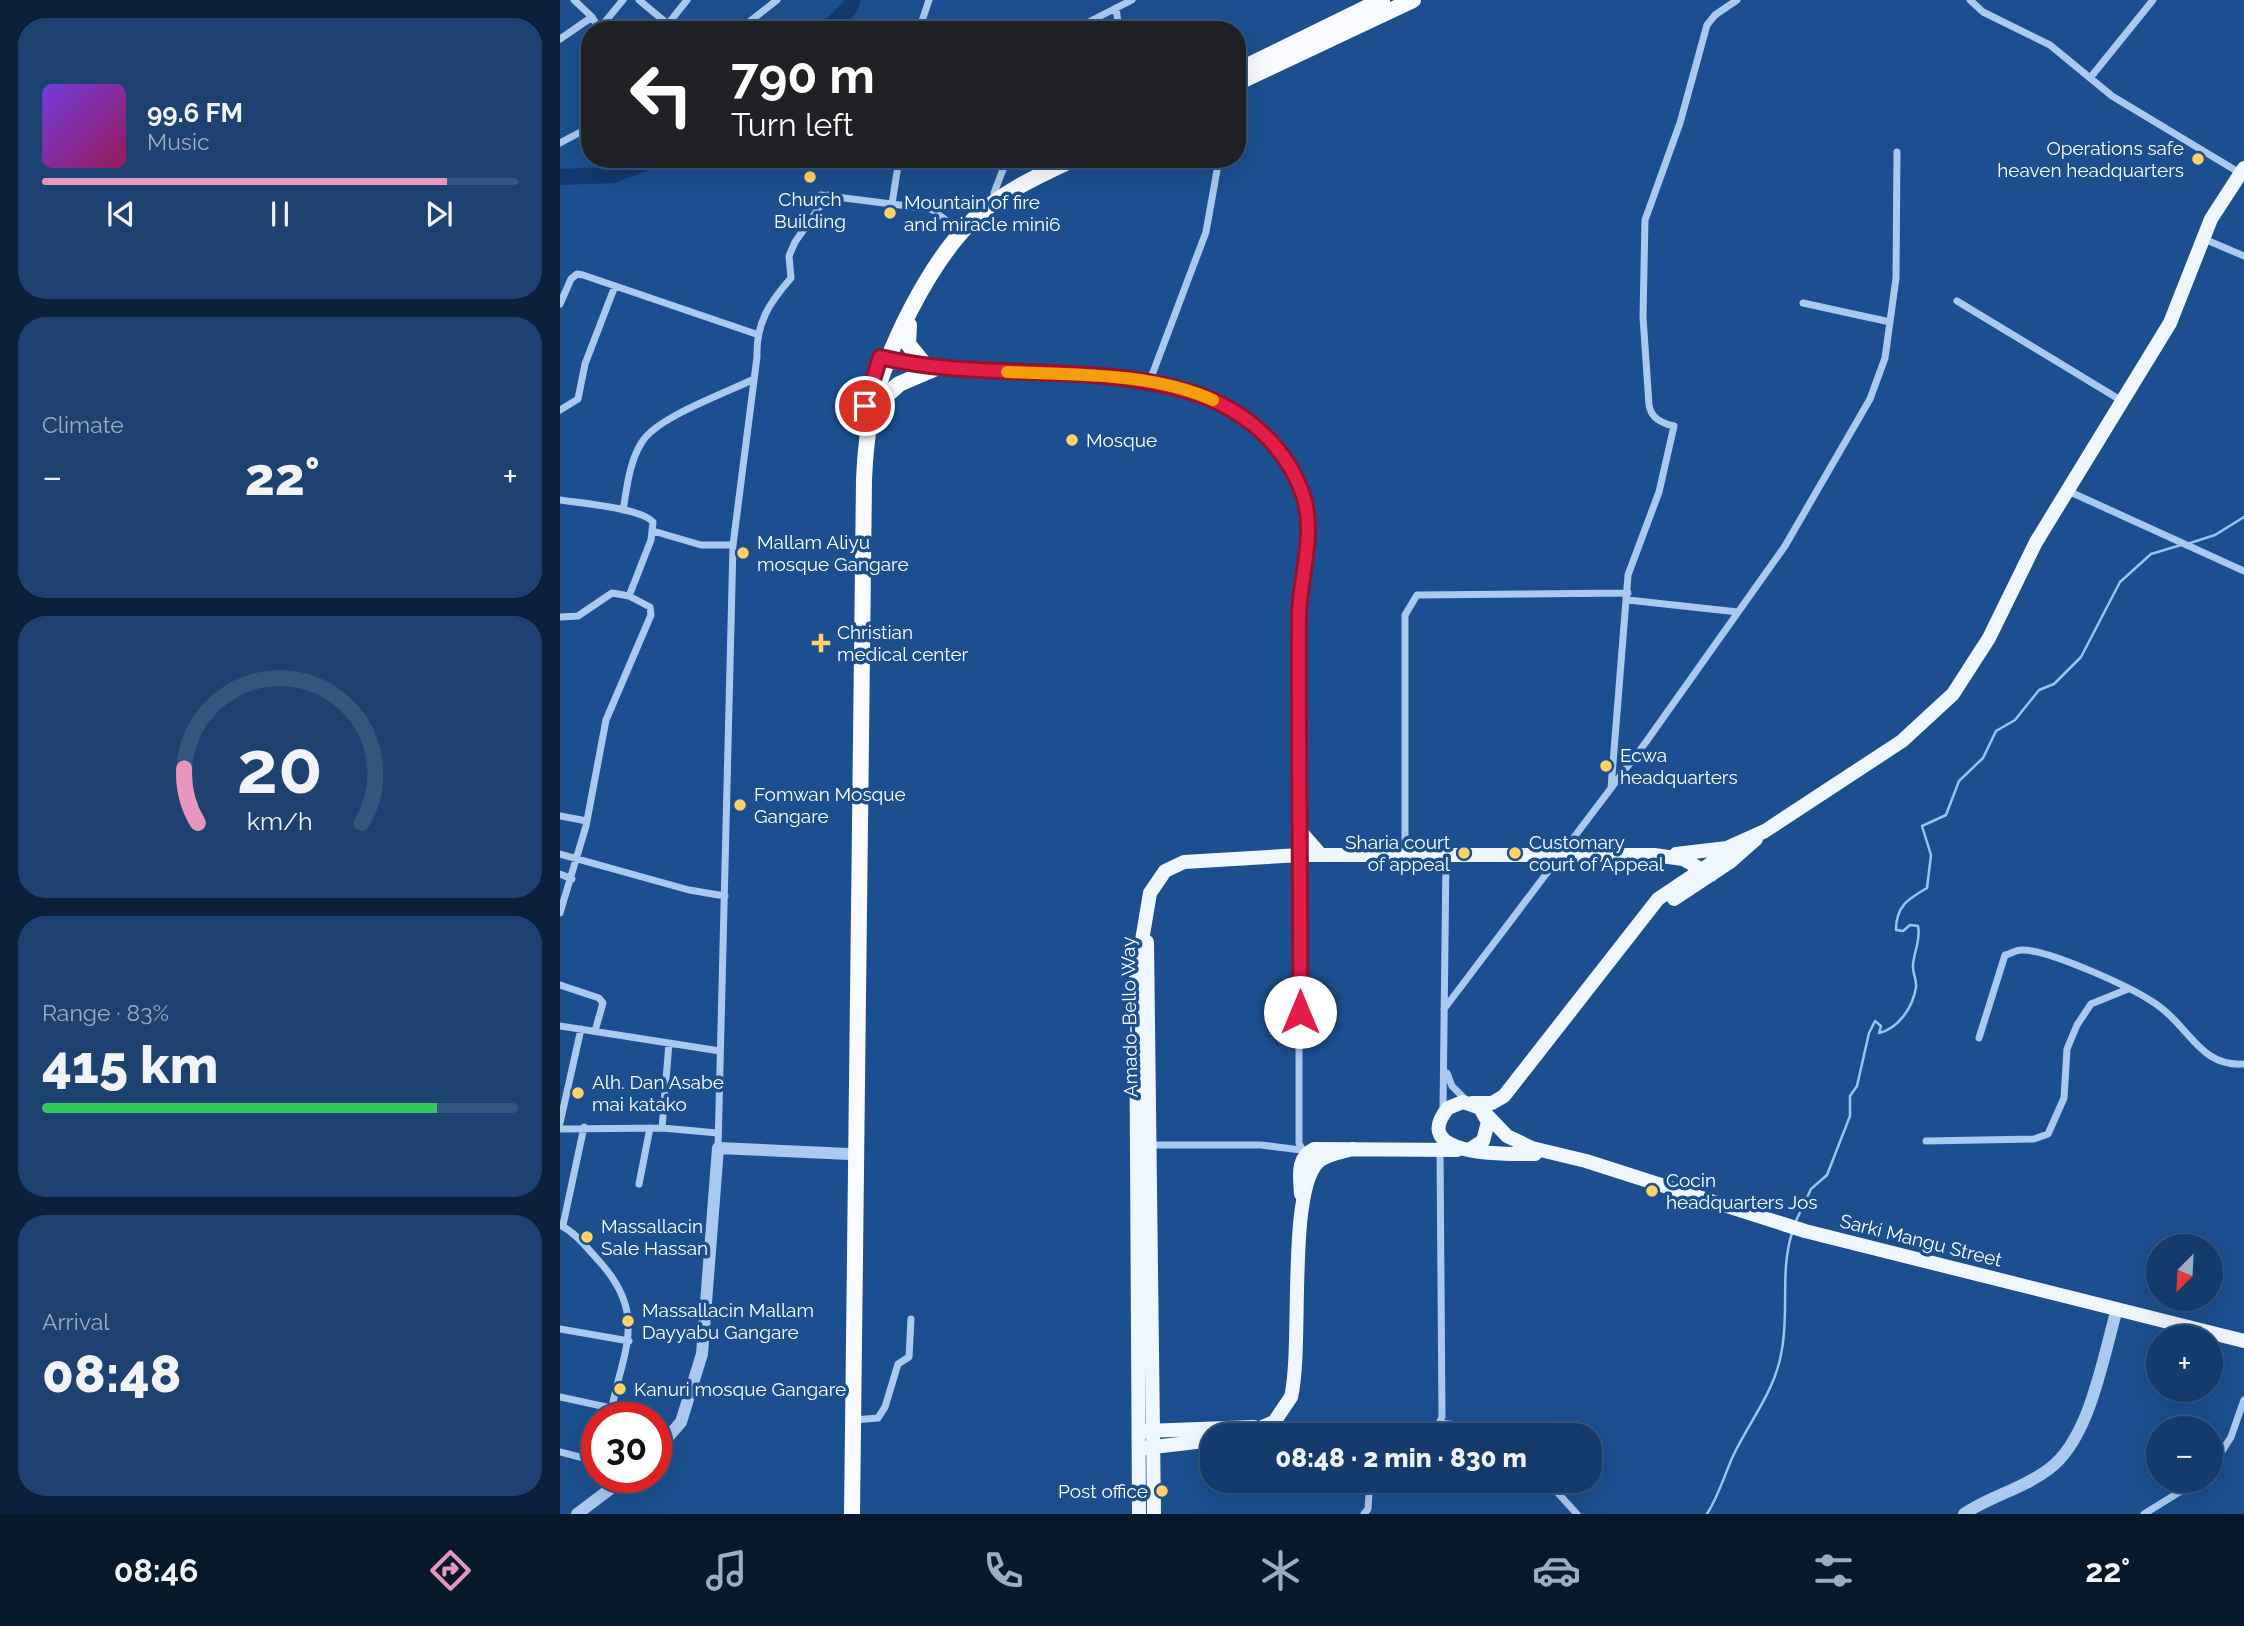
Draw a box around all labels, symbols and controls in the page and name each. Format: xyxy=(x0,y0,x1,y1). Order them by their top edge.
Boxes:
text: 790 m xyxy=(731,47,875,104)
icon: left xyxy=(616,49,707,140)
text: 99.6 FM xyxy=(147,98,243,128)
text: Turn left xyxy=(731,106,853,143)
text: Music xyxy=(147,128,210,155)
place label: Operations safe heaven headquarters xyxy=(1997,137,2184,181)
marker: Operations safe heaven headquarters xyxy=(2190,151,2206,167)
marker: Church Building xyxy=(802,169,818,185)
place label: Church Building xyxy=(774,188,846,232)
place label: Mountain of fire and miracle mini6 xyxy=(904,191,1061,235)
icon: previous xyxy=(102,195,140,233)
icon: pause xyxy=(261,195,299,233)
icon: next xyxy=(420,195,458,233)
marker: Mountain of fire and miracle mini6 xyxy=(882,205,898,221)
pin xyxy=(835,376,895,436)
icon: arrive xyxy=(846,387,884,425)
text: Climate xyxy=(42,411,124,438)
place label: Mosque xyxy=(1086,429,1157,451)
marker: Mosque xyxy=(1064,432,1080,448)
text: 22° xyxy=(245,446,320,507)
text: − xyxy=(42,454,62,499)
text: + xyxy=(502,454,518,499)
place label: Mallam Aliyu mosque Gangare xyxy=(757,531,909,575)
marker: Mallam Aliyu mosque Gangare xyxy=(735,545,751,561)
place label: Christian medical center xyxy=(837,621,969,665)
marker: Christian medical center xyxy=(811,633,831,653)
text: 20 xyxy=(237,725,323,810)
place label: Ecwa headquarters xyxy=(1620,744,1738,788)
marker: Ecwa headquarters xyxy=(1598,758,1614,774)
place label: Fomwan Mosque Gangare xyxy=(754,783,906,827)
marker: Fomwan Mosque Gangare xyxy=(732,797,748,813)
text: km/h xyxy=(247,806,313,836)
place label: Sharia court of appeal xyxy=(1345,831,1451,875)
place label: Customary court of Appeal xyxy=(1529,831,1665,875)
marker: Sharia court of appeal xyxy=(1456,845,1472,861)
marker: Customary court of Appeal xyxy=(1507,845,1523,861)
street label: Amado-Bello Way xyxy=(1117,936,1141,1098)
position arrow xyxy=(1263,975,1337,1049)
text: Range · 83% xyxy=(42,999,169,1026)
text: 415 km xyxy=(42,1034,218,1095)
place label: Alh. Dan Asabe mai katako xyxy=(592,1071,724,1115)
marker: Alh. Dan Asabe mai katako xyxy=(570,1085,586,1101)
place label: Cocin headquarters Jos xyxy=(1666,1169,1817,1213)
marker: Cocin headquarters Jos xyxy=(1644,1183,1660,1199)
street label: Sarki Mangu Street xyxy=(1838,1209,2005,1271)
place label: Massallacin Sale Hassan xyxy=(601,1215,708,1259)
marker: Massallacin Sale Hassan xyxy=(579,1229,595,1245)
north arrow xyxy=(2146,1234,2222,1311)
map controls xyxy=(2146,1234,2223,1493)
place label: Massallacin Mallam Dayyabu Gangare xyxy=(642,1299,814,1343)
text: Arrival xyxy=(42,1308,109,1335)
marker: Massallacin Mallam Dayyabu Gangare xyxy=(620,1313,636,1329)
button: + xyxy=(2146,1325,2223,1402)
text: 08:48 xyxy=(42,1343,181,1404)
place label: Kanuri mosque Gangare xyxy=(634,1378,846,1400)
marker: Kanuri mosque Gangare xyxy=(612,1381,628,1397)
speed limit sign: 30 xyxy=(581,1402,672,1493)
button: − xyxy=(2146,1416,2223,1493)
text: 08:48 · 2 min · 830 m xyxy=(1275,1443,1527,1473)
place label: Post office xyxy=(1058,1480,1148,1502)
marker: Post office xyxy=(1154,1483,1170,1499)
icon: directions xyxy=(426,1546,475,1595)
icon: music xyxy=(702,1546,751,1595)
icon: phone xyxy=(979,1546,1028,1595)
icon: climate xyxy=(1256,1546,1305,1595)
icon: car xyxy=(1532,1546,1581,1595)
icon: filters xyxy=(1809,1546,1858,1595)
text: 08:46 xyxy=(114,1552,198,1589)
text: 22° xyxy=(2085,1552,2130,1589)

